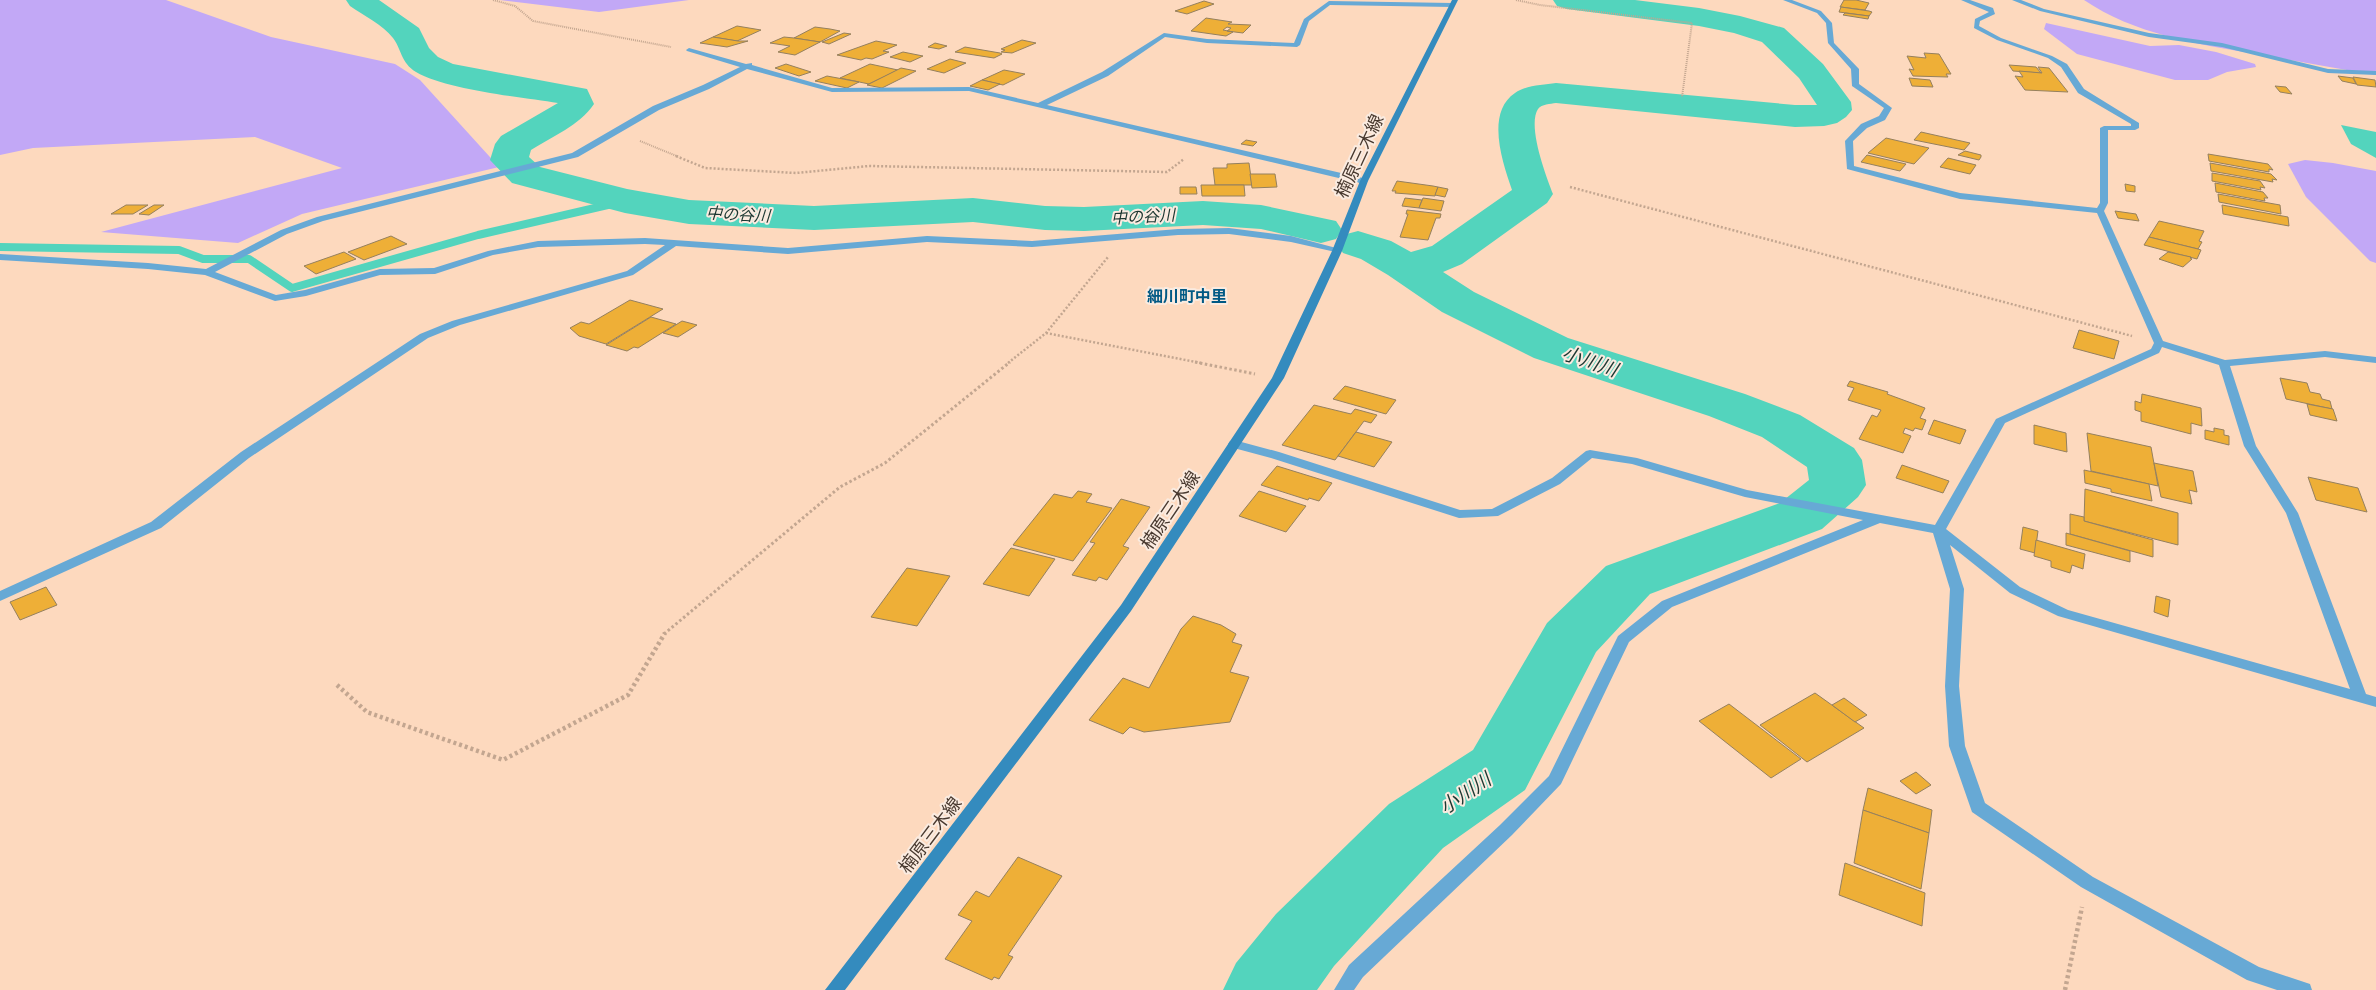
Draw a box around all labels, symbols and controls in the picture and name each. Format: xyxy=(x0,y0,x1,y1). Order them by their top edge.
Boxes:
street label: 楠原三木線 xyxy=(1330,110,1388,202)
water label: 中の谷川 xyxy=(706,202,772,226)
water label: 中の谷川 xyxy=(1111,204,1177,228)
district label: 細川町中里 xyxy=(1147,286,1227,306)
water label: 小川川 xyxy=(1559,340,1623,382)
street label: 楠原三木線 xyxy=(1135,466,1205,554)
water label: 小川川 xyxy=(1435,766,1497,819)
street label: 楠原三木線 xyxy=(894,792,966,878)

